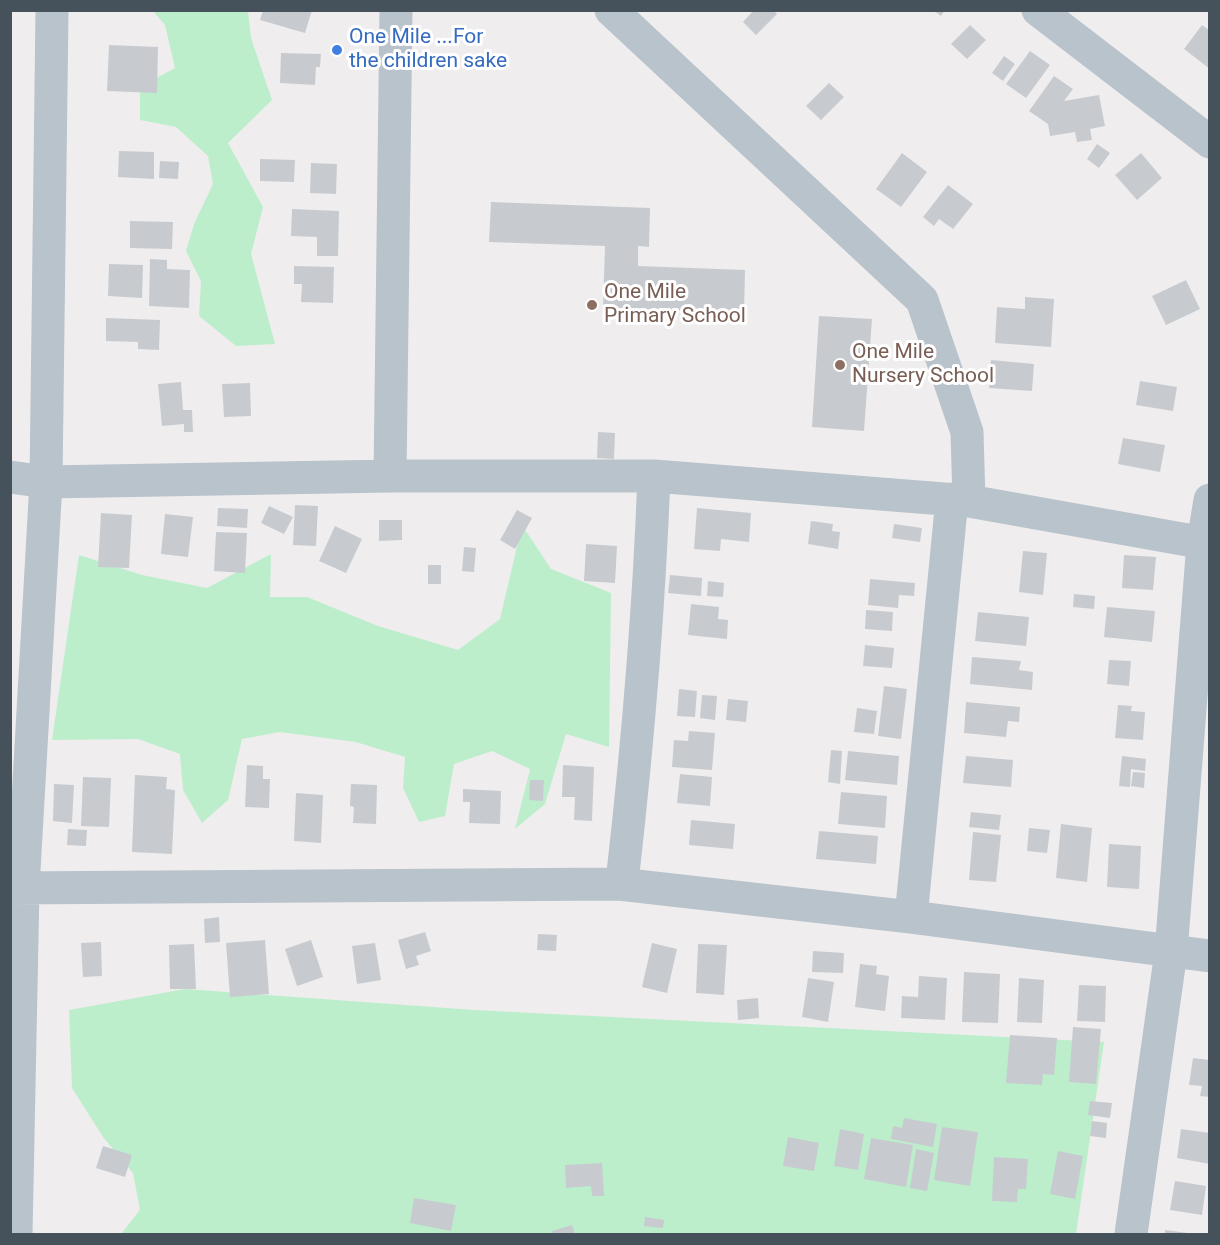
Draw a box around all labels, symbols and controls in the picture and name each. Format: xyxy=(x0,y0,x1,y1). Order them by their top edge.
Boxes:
place label: One Mile ...For the children sake xyxy=(349,25,507,75)
marker: One Mile ...For the children sake xyxy=(330,43,344,57)
place label: One Mile Primary School xyxy=(604,280,746,330)
marker: One Mile Primary School xyxy=(585,298,599,312)
place label: One Mile Nursery School xyxy=(852,340,994,390)
marker: One Mile Nursery School xyxy=(833,358,847,372)

